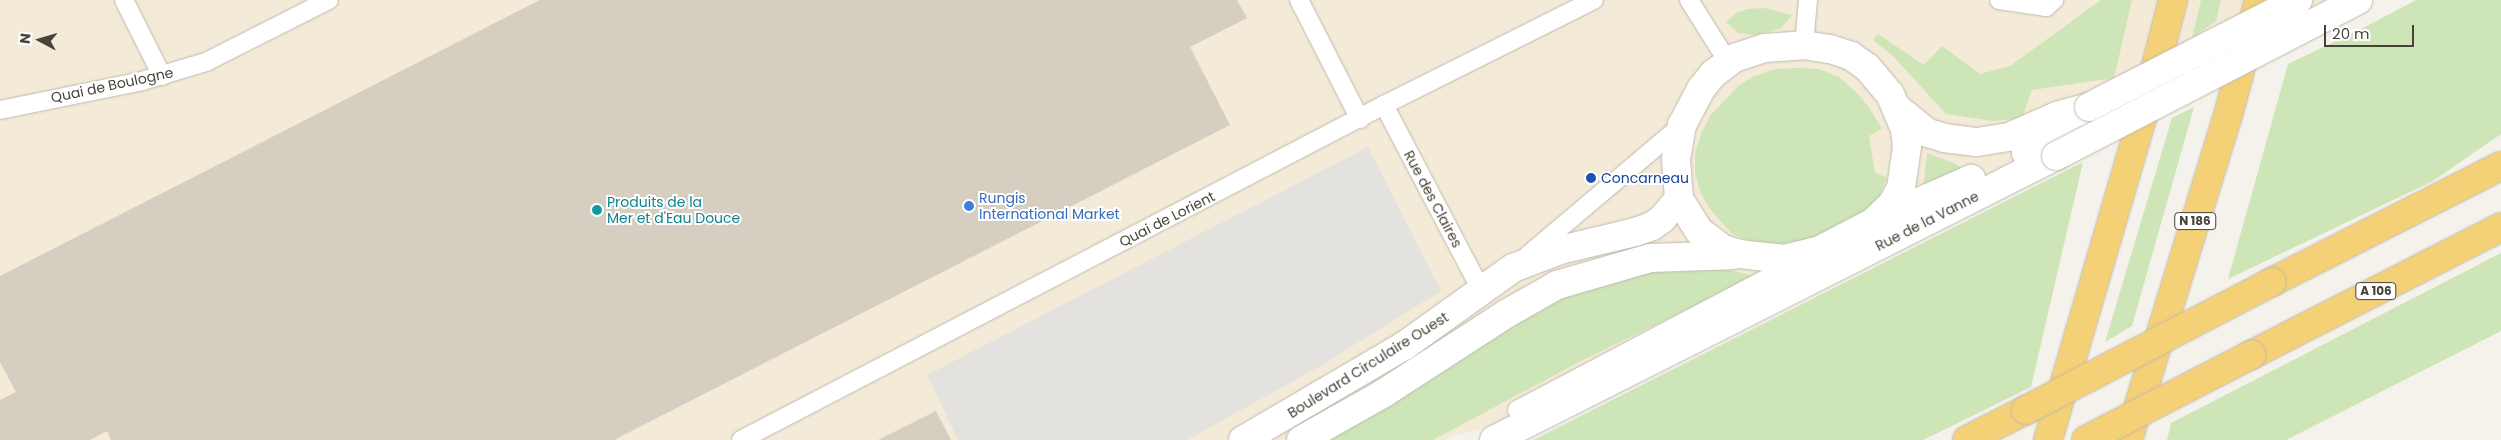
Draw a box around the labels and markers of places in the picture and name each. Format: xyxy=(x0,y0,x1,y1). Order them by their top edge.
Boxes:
place label: Concarneau xyxy=(1601,170,1689,186)
marker: Concarneau xyxy=(1585,172,1597,184)
place label: Rungis International Market xyxy=(979,190,1120,222)
place label: Produits de la Mer et d'Eau Douce xyxy=(607,194,740,226)
marker: Rungis International Market xyxy=(963,200,975,212)
marker: Produits de la Mer et d'Eau Douce xyxy=(591,204,603,216)

